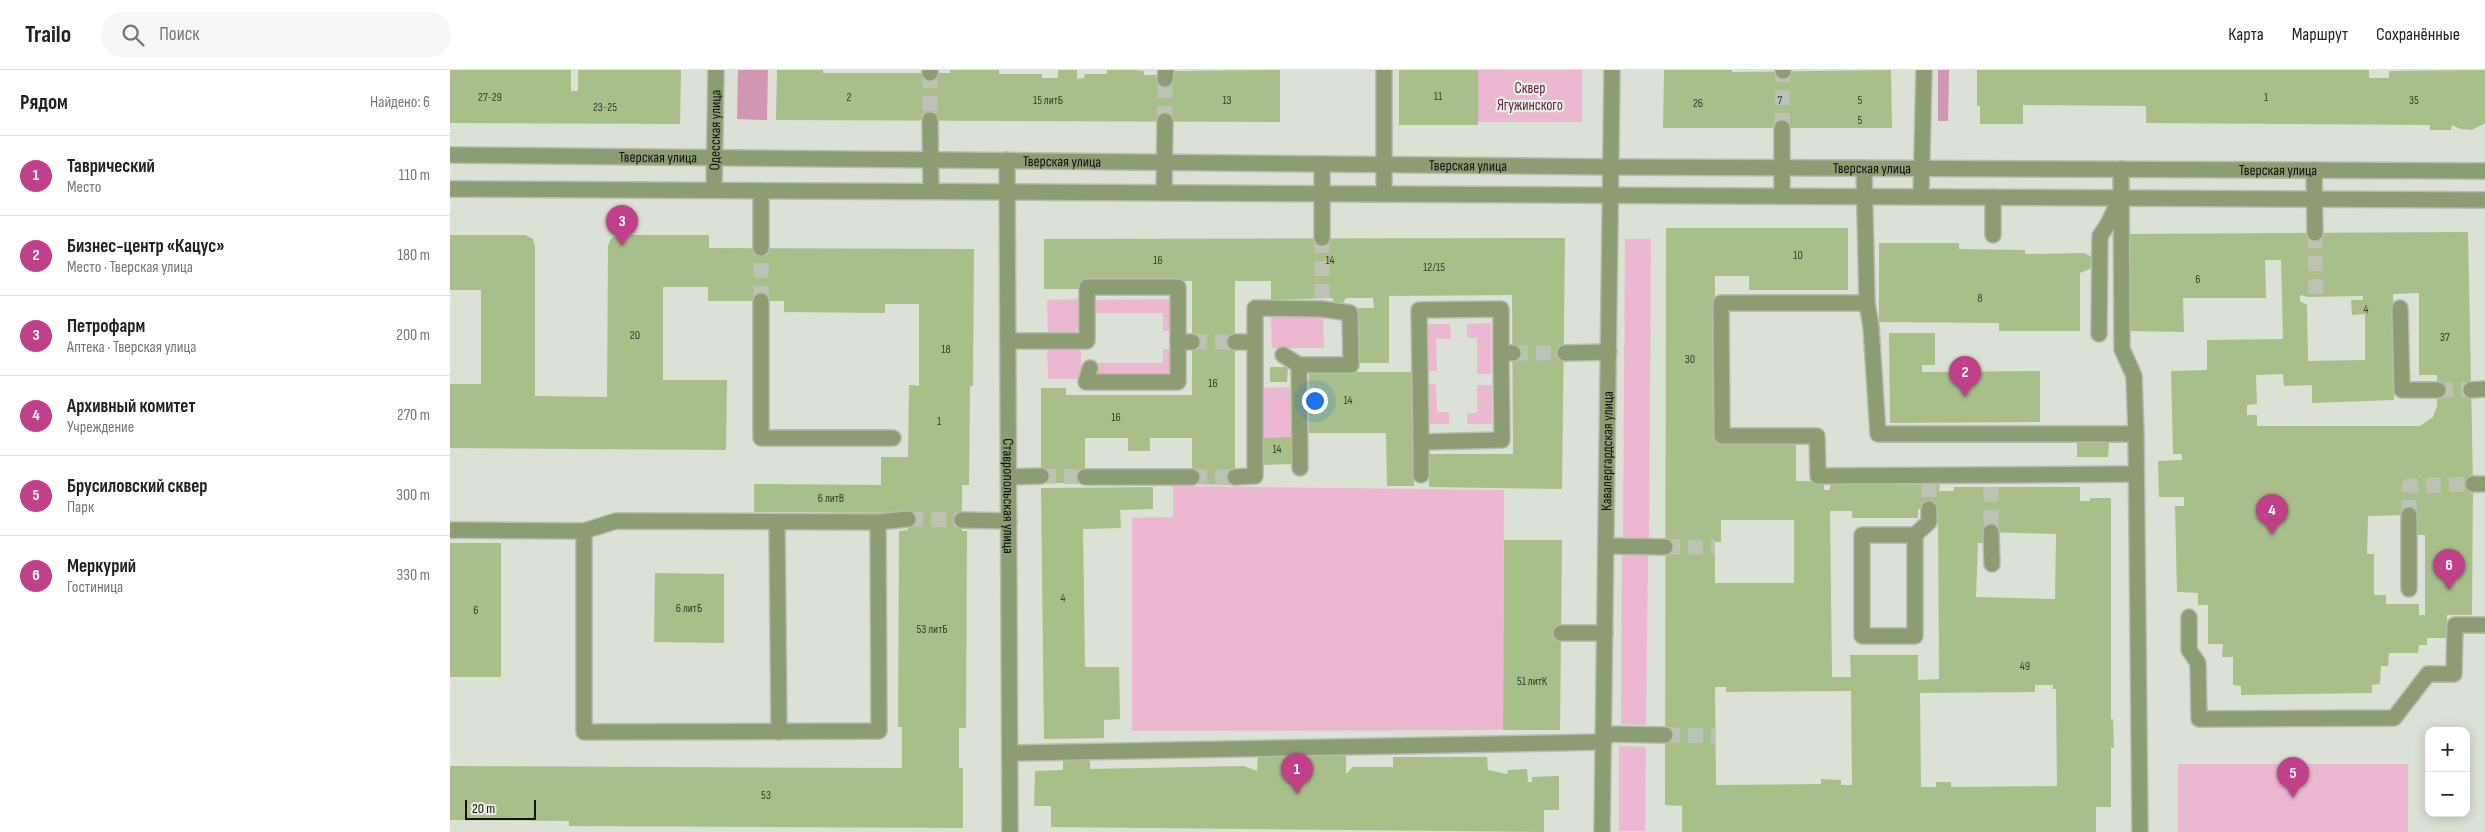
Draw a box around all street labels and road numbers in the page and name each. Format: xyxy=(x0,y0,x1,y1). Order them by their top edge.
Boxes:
street label: Одесская улица xyxy=(705,89,726,171)
street label: Тверская улица xyxy=(619,148,697,168)
street label: Тверская улица xyxy=(1023,152,1101,172)
street label: Тверская улица xyxy=(1429,156,1507,176)
street label: Тверская улица xyxy=(1833,159,1911,178)
street label: Тверская улица xyxy=(2239,161,2317,180)
street label: Кавалергардская улица xyxy=(1597,391,1618,511)
street label: Ставропольская улица xyxy=(998,438,1018,554)

